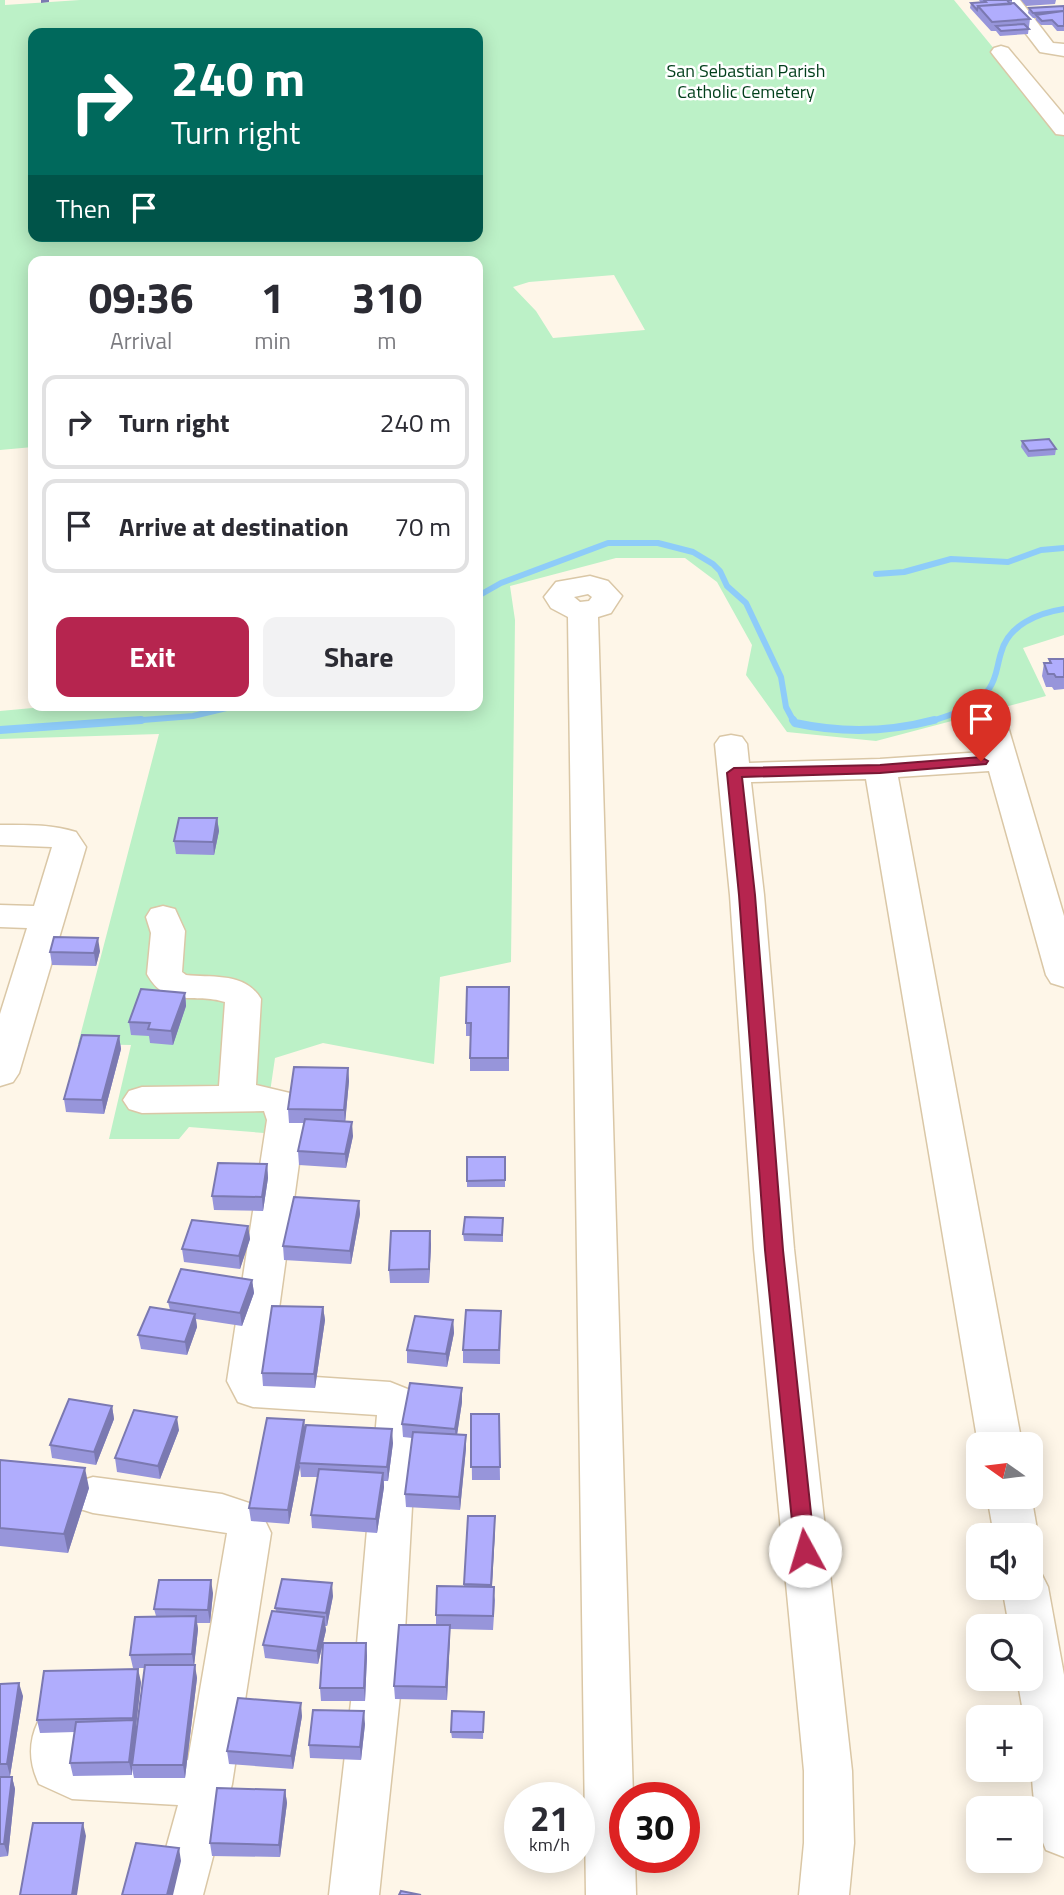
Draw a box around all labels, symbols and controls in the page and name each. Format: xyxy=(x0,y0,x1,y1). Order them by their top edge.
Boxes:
text: 240 m xyxy=(171,40,305,115)
icon: right xyxy=(56,56,147,147)
park label: San Sebastian Parish Catholic Cemetery xyxy=(667,57,825,105)
text: Turn right xyxy=(171,108,300,156)
text: Then xyxy=(56,189,111,228)
icon: arrive xyxy=(125,189,163,227)
text: 09:36 xyxy=(89,265,194,329)
text: 1 xyxy=(261,265,284,329)
text: 310 xyxy=(352,265,422,329)
text: Arrival xyxy=(110,323,172,358)
text: min xyxy=(254,323,291,358)
text: m xyxy=(377,323,397,358)
icon: right xyxy=(60,403,98,441)
text: Turn right xyxy=(119,403,230,442)
text: 240 m xyxy=(380,403,451,442)
icon: arrive xyxy=(60,507,98,545)
text: Arrive at destination xyxy=(119,507,349,546)
text: 70 m xyxy=(394,507,451,546)
button: Exit xyxy=(56,617,249,697)
button: Share xyxy=(263,617,455,697)
pin xyxy=(951,689,1011,761)
icon: arrive xyxy=(962,700,1000,738)
north arrow xyxy=(966,1432,1043,1508)
map controls xyxy=(966,1432,1043,1873)
position arrow xyxy=(768,1514,842,1588)
button: sound xyxy=(966,1523,1043,1600)
button: search xyxy=(966,1614,1043,1691)
button: + xyxy=(966,1705,1043,1782)
speed limit sign: 30 xyxy=(609,1782,700,1873)
text: 21 xyxy=(530,1791,569,1845)
button: − xyxy=(966,1796,1043,1873)
text: km/h xyxy=(529,1831,570,1858)

